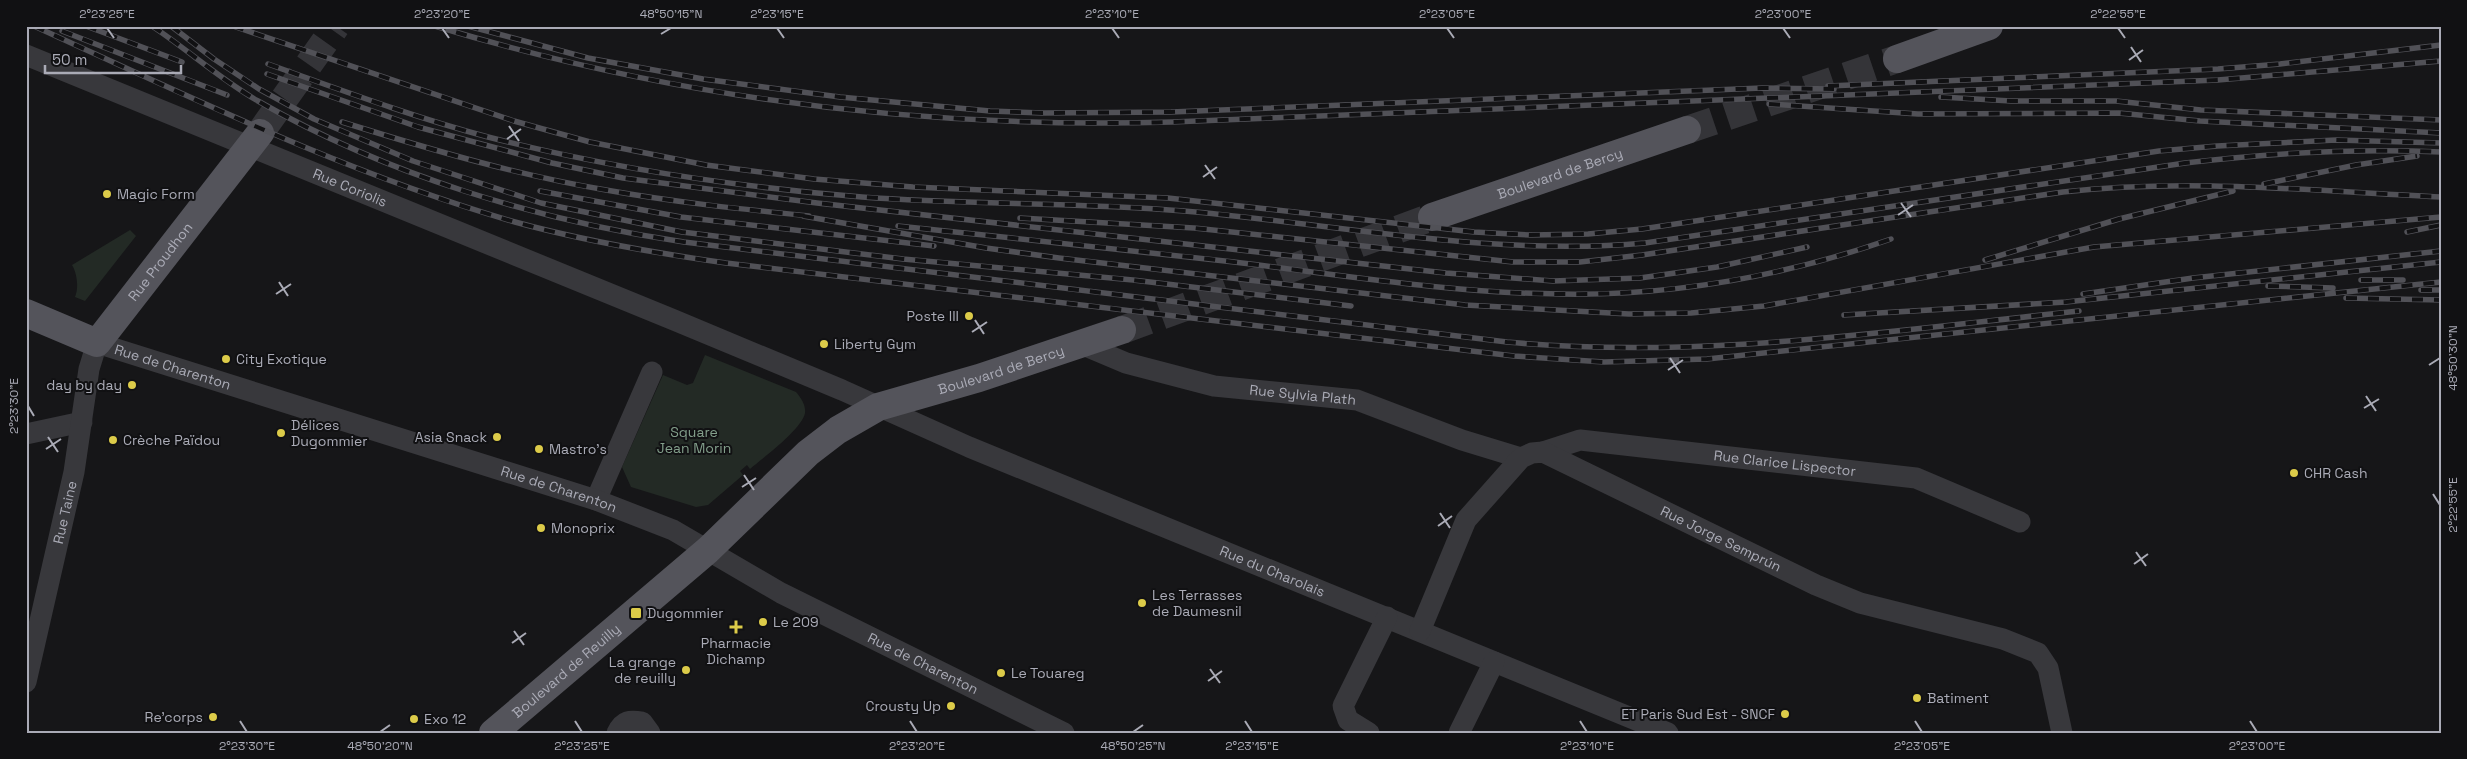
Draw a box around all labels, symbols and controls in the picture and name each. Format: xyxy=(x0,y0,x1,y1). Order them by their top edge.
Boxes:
text: 2°23'25"E xyxy=(79,6,135,22)
text: 2°23'20"E xyxy=(414,6,470,22)
text: 48°50'15"N xyxy=(640,6,702,22)
text: 2°23'15"E xyxy=(750,6,804,22)
text: 2°23'10"E xyxy=(1085,6,1139,22)
text: 2°23'05"E xyxy=(1419,6,1475,22)
text: 2°23'00"E xyxy=(1755,6,1811,22)
text: 2°22'55"E xyxy=(2090,6,2146,22)
scale bar xyxy=(45,42,181,74)
text: 50 m xyxy=(52,50,87,69)
street label: Boulevard de Bercy xyxy=(1495,144,1625,203)
street label: Rue Coriolis xyxy=(310,164,390,211)
place label: Magic Form xyxy=(117,185,195,203)
marker: Magic Form xyxy=(101,188,113,200)
street label: Rue Proudhon xyxy=(124,219,196,305)
place label: Poste III xyxy=(907,307,959,325)
marker: Poste III xyxy=(963,310,975,322)
text: 48°50'30"N xyxy=(2445,325,2461,391)
place label: Liberty Gym xyxy=(834,335,916,353)
marker: Liberty Gym xyxy=(818,338,830,350)
street label: Rue de Charenton xyxy=(112,340,233,394)
street label: Boulevard de Bercy xyxy=(936,341,1066,398)
place label: City Exotique xyxy=(236,350,327,368)
marker: City Exotique xyxy=(220,353,232,365)
place label: day by day xyxy=(46,376,122,394)
text: 2°23'30"E xyxy=(6,378,22,434)
marker: day by day xyxy=(126,379,138,391)
street label: Rue Sylvia Plath xyxy=(1249,381,1357,409)
place label: Délices Dugommier xyxy=(291,416,368,450)
park label: Square Jean Morin xyxy=(657,423,731,457)
marker: Délices Dugommier xyxy=(275,427,287,439)
place label: Asia Snack xyxy=(415,428,487,446)
place label: Crèche Païdou xyxy=(123,431,220,449)
marker: Asia Snack xyxy=(491,431,503,443)
marker: Crèche Païdou xyxy=(107,434,119,446)
place label: Mastro’s xyxy=(549,440,607,458)
marker: Mastro’s xyxy=(533,443,545,455)
street label: Rue Clarice Lispector xyxy=(1713,446,1857,480)
street label: Rue de Charenton xyxy=(499,462,620,516)
place label: CHR Cash xyxy=(2304,464,2368,482)
marker: CHR Cash xyxy=(2288,467,2300,479)
text: 2°22'55"E xyxy=(2445,477,2461,533)
street label: Rue Taine xyxy=(49,479,81,546)
street label: Rue Jorge Semprún xyxy=(1657,502,1784,576)
place label: Monoprix xyxy=(551,519,615,537)
marker: Monoprix xyxy=(535,522,547,534)
street label: Rue du Charolais xyxy=(1217,542,1328,601)
place label: Les Terrasses de Daumesnil xyxy=(1152,586,1242,620)
marker: Les Terrasses de Daumesnil xyxy=(1136,597,1148,609)
place label: Dugommier xyxy=(647,604,724,622)
marker: Dugommier xyxy=(629,606,643,620)
place label: Le 209 xyxy=(773,613,818,631)
marker: Le 209 xyxy=(757,616,769,628)
street label: Boulevard de Reuilly xyxy=(508,620,624,722)
marker: Pharmacie Dichamp xyxy=(730,621,742,633)
street label: Rue de Charenton xyxy=(865,628,981,698)
place label: Pharmacie Dichamp xyxy=(701,634,771,668)
place label: La grange de reuilly xyxy=(609,653,676,687)
marker: La grange de reuilly xyxy=(680,664,692,676)
place label: Le Touareg xyxy=(1011,664,1085,682)
marker: Le Touareg xyxy=(995,667,1007,679)
place label: Batiment xyxy=(1927,689,1989,707)
marker: Batiment xyxy=(1911,692,1923,704)
place label: Crousty Up xyxy=(866,697,941,715)
marker: Crousty Up xyxy=(945,700,957,712)
place label: ET Paris Sud Est - SNCF xyxy=(1621,705,1775,723)
place label: Re'corps xyxy=(145,708,203,726)
marker: ET Paris Sud Est - SNCF xyxy=(1779,708,1791,720)
place label: Exo 12 xyxy=(424,710,466,728)
marker: Re'corps xyxy=(207,711,219,723)
marker: Exo 12 xyxy=(408,713,420,725)
text: 2°23'30"E xyxy=(219,738,275,754)
text: 48°50'20"N xyxy=(347,738,413,754)
text: 2°23'25"E xyxy=(554,738,610,754)
text: 2°23'20"E xyxy=(889,738,945,754)
text: 48°50'25"N xyxy=(1101,738,1165,754)
text: 2°23'15"E xyxy=(1225,738,1279,754)
text: 2°23'10"E xyxy=(1560,738,1614,754)
text: 2°23'05"E xyxy=(1894,738,1950,754)
text: 2°23'00"E xyxy=(2229,738,2285,754)

